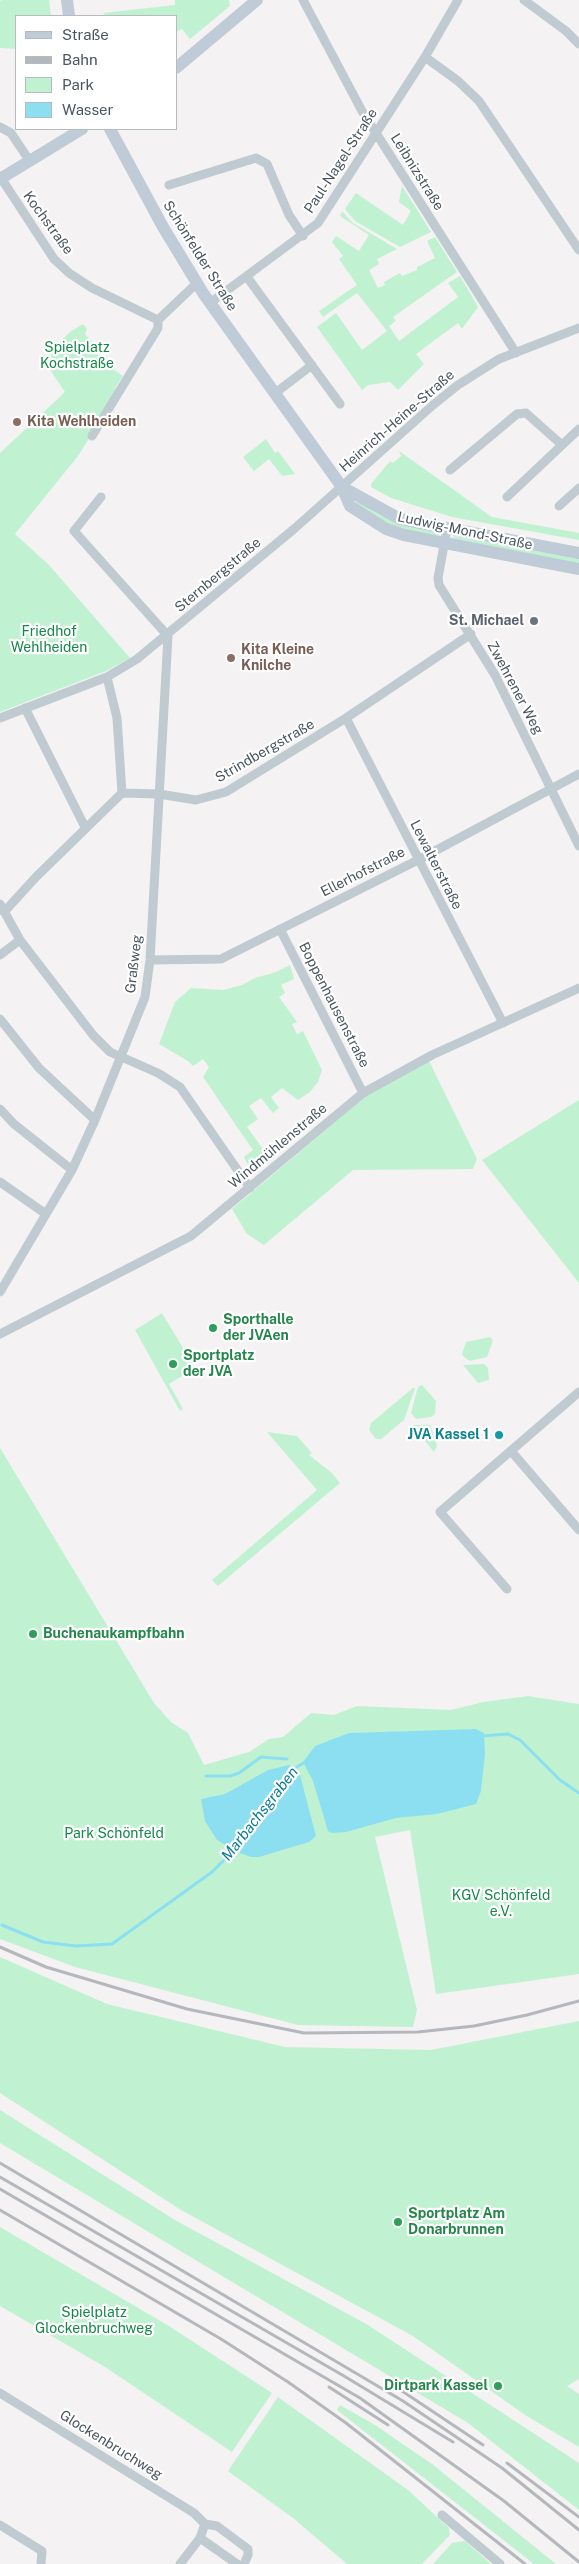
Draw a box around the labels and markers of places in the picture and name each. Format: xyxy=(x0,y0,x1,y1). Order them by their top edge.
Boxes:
place label: Kita Wehlheiden xyxy=(27,414,136,430)
marker: Kita Wehlheiden xyxy=(11,416,23,428)
place label: St. Michael xyxy=(449,613,524,629)
marker: St. Michael xyxy=(528,615,540,627)
place label: Kita Kleine Knilche xyxy=(241,642,314,674)
marker: Kita Kleine Knilche xyxy=(225,652,237,664)
place label: Sporthalle der JVAen xyxy=(223,1312,294,1344)
marker: Sporthalle der JVAen xyxy=(207,1322,219,1334)
place label: Sportplatz der JVA xyxy=(183,1348,254,1380)
marker: Sportplatz der JVA xyxy=(167,1358,179,1370)
place label: JVA Kassel 1 xyxy=(407,1427,489,1443)
marker: JVA Kassel 1 xyxy=(493,1429,505,1441)
place label: Buchenaukampfbahn xyxy=(43,1626,185,1642)
marker: Buchenaukampfbahn xyxy=(27,1628,39,1640)
place label: Sportplatz Am Donarbrunnen xyxy=(408,2206,505,2238)
marker: Sportplatz Am Donarbrunnen xyxy=(392,2216,404,2228)
place label: Dirtpark Kassel xyxy=(384,2378,488,2394)
marker: Dirtpark Kassel xyxy=(492,2380,504,2392)

